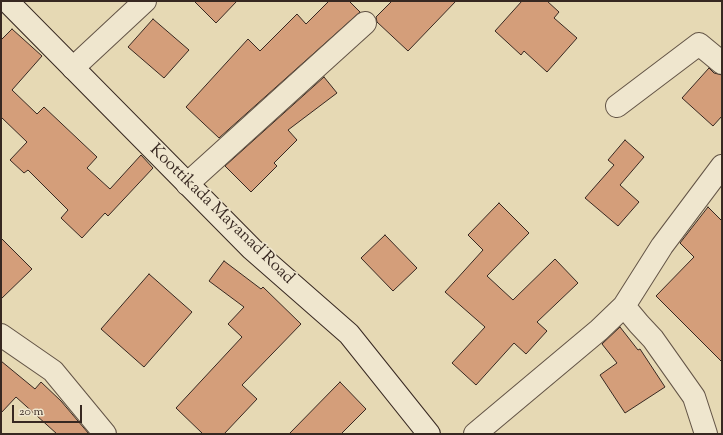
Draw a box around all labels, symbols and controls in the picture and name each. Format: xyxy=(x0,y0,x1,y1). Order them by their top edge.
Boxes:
street label: Koottikada Mayanad Road xyxy=(144,141,298,289)
scale bar xyxy=(14,397,84,423)
text: 20 m xyxy=(19,403,43,421)

